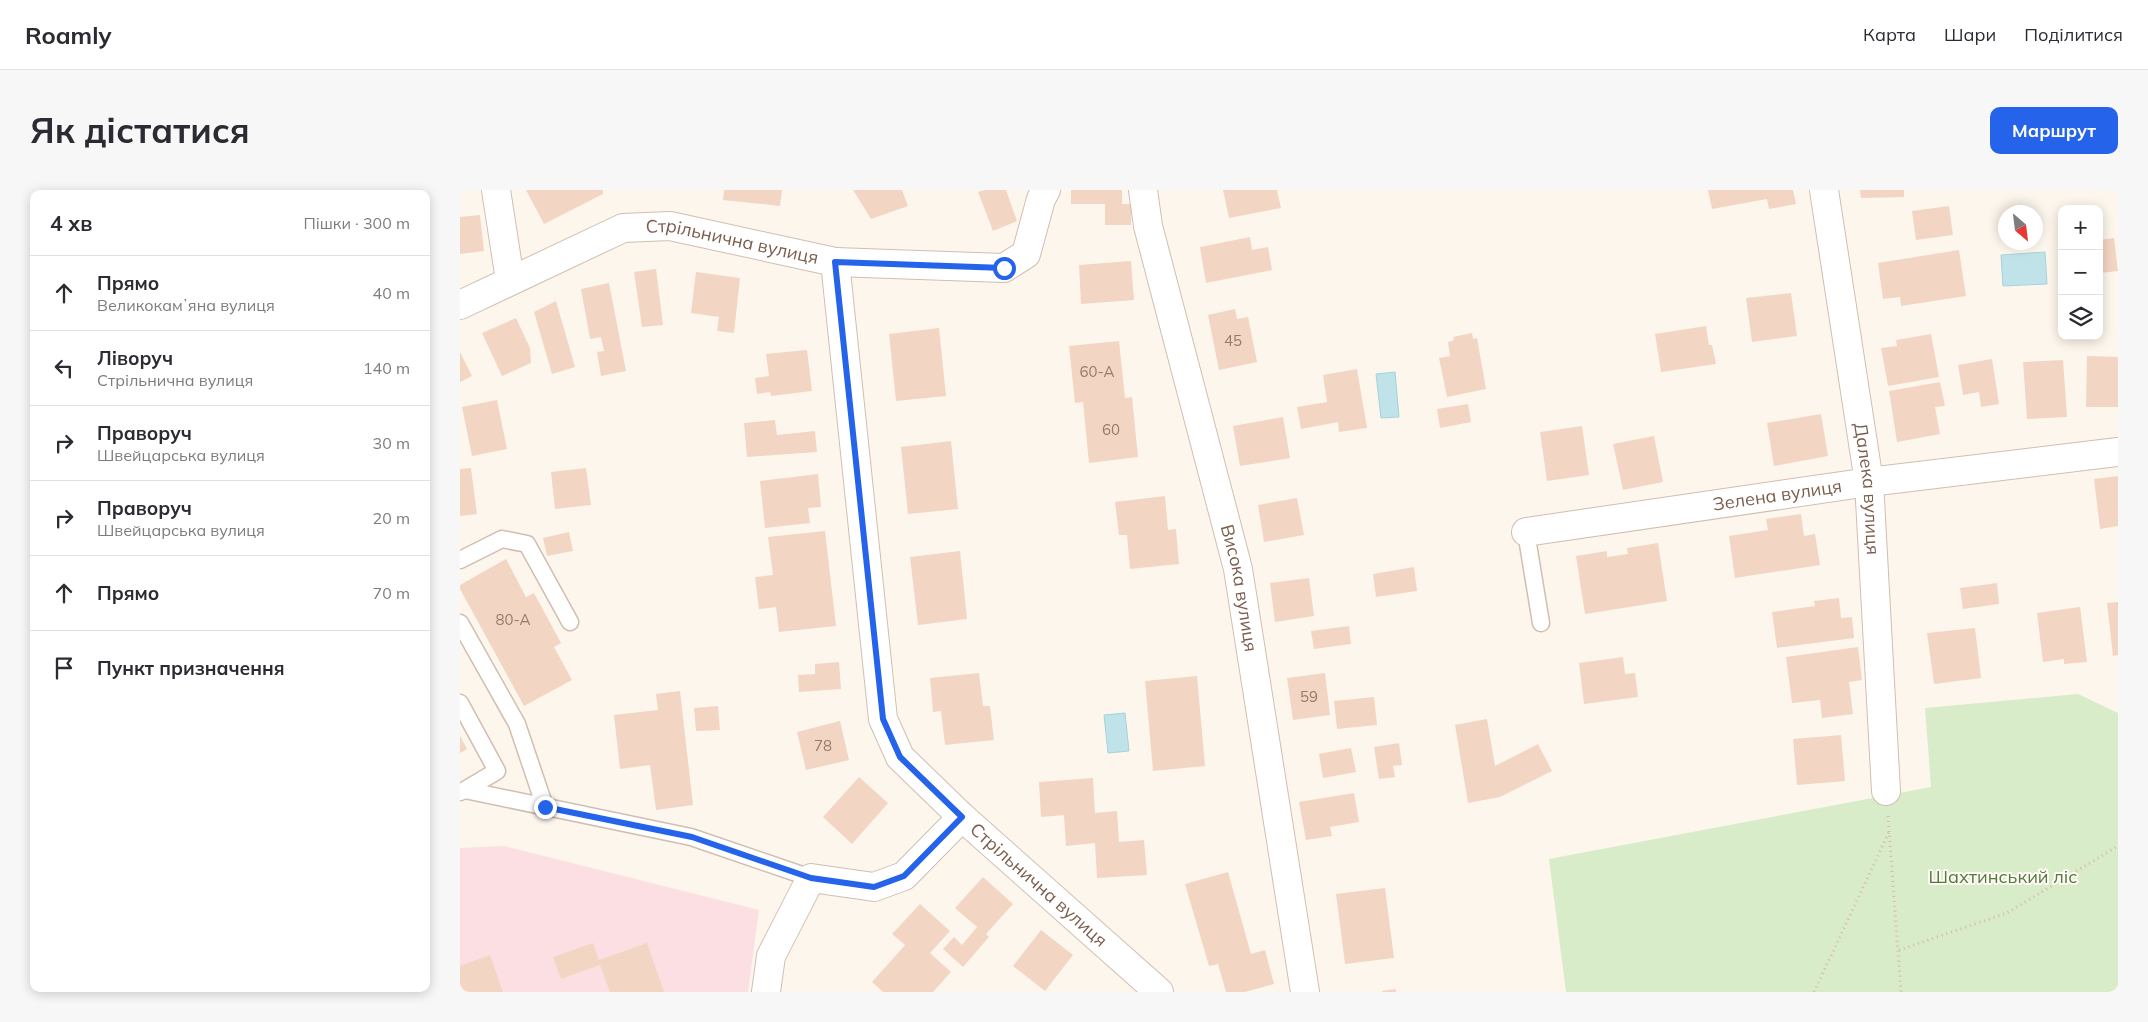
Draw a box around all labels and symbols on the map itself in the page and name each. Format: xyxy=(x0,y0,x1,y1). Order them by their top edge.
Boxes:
north arrow xyxy=(1998,205,2043,250)
street label: Стрільнична вулиця xyxy=(645,213,821,269)
route start xyxy=(993,257,1016,280)
house number: 45 xyxy=(1224,331,1242,350)
house number: 60-А xyxy=(1079,362,1115,381)
house number: 60 xyxy=(1102,420,1120,439)
street label: Далека вулиця xyxy=(1849,421,1885,555)
street label: Зелена вулиця xyxy=(1711,474,1843,516)
street label: Висока вулиця xyxy=(1216,522,1263,653)
house number: 80-А xyxy=(495,610,531,629)
house number: 59 xyxy=(1300,687,1318,706)
house number: 78 xyxy=(814,736,832,755)
route end xyxy=(534,796,557,819)
street label: Стрільнична вулиця xyxy=(965,818,1112,952)
park label: Шахтинський ліс xyxy=(1929,865,2077,888)

